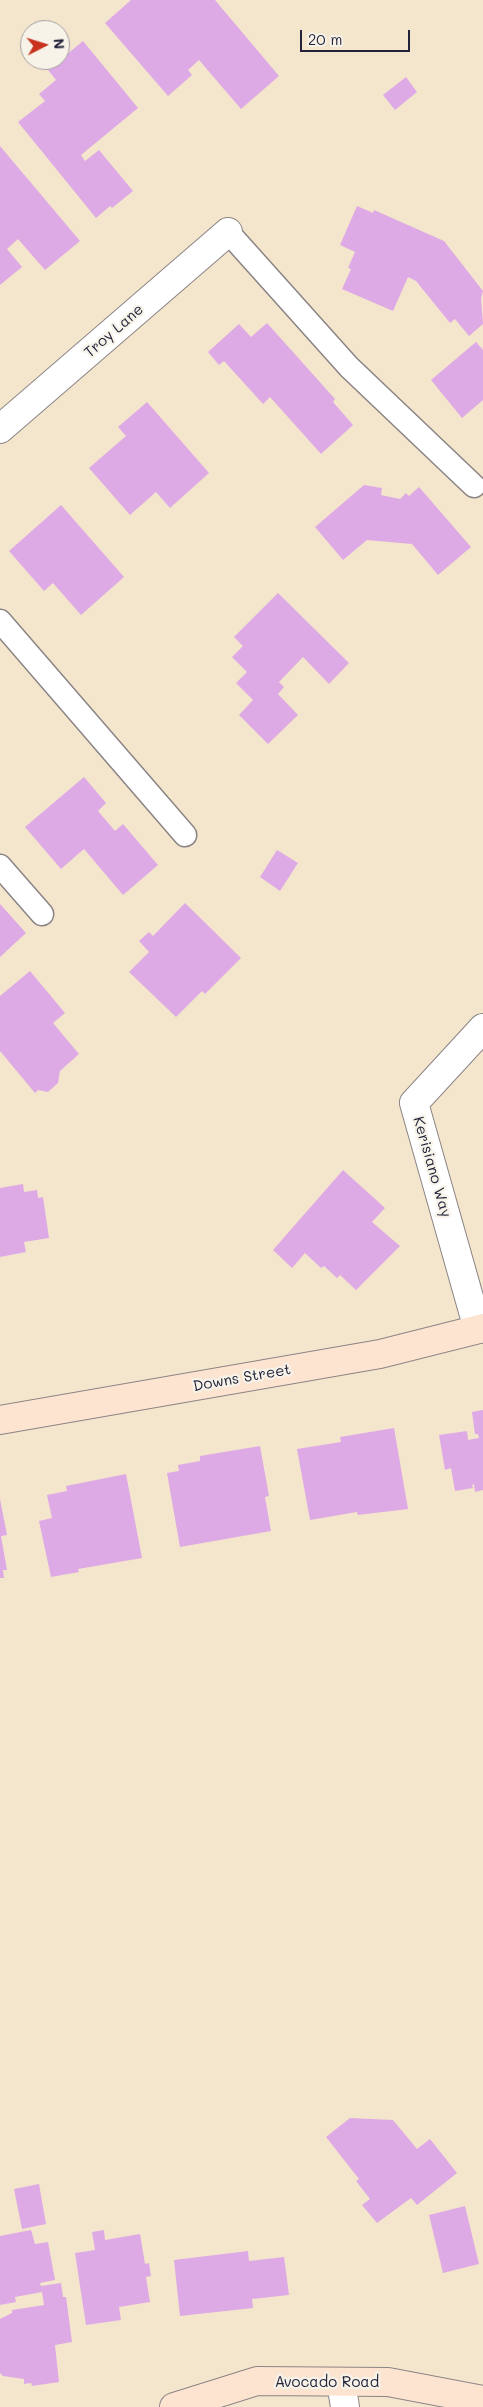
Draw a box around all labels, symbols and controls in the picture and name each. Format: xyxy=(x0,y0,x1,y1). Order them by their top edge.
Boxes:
north arrow xyxy=(20,20,70,70)
scale bar xyxy=(303,20,413,52)
text: 20 m xyxy=(308,29,342,49)
text: N xyxy=(50,38,69,50)
street label: Troy Lane xyxy=(81,301,147,361)
street label: Kerisiano Way xyxy=(409,1114,455,1220)
street label: Downs Street xyxy=(192,1361,292,1395)
street label: Avocado Road xyxy=(275,2373,379,2391)

